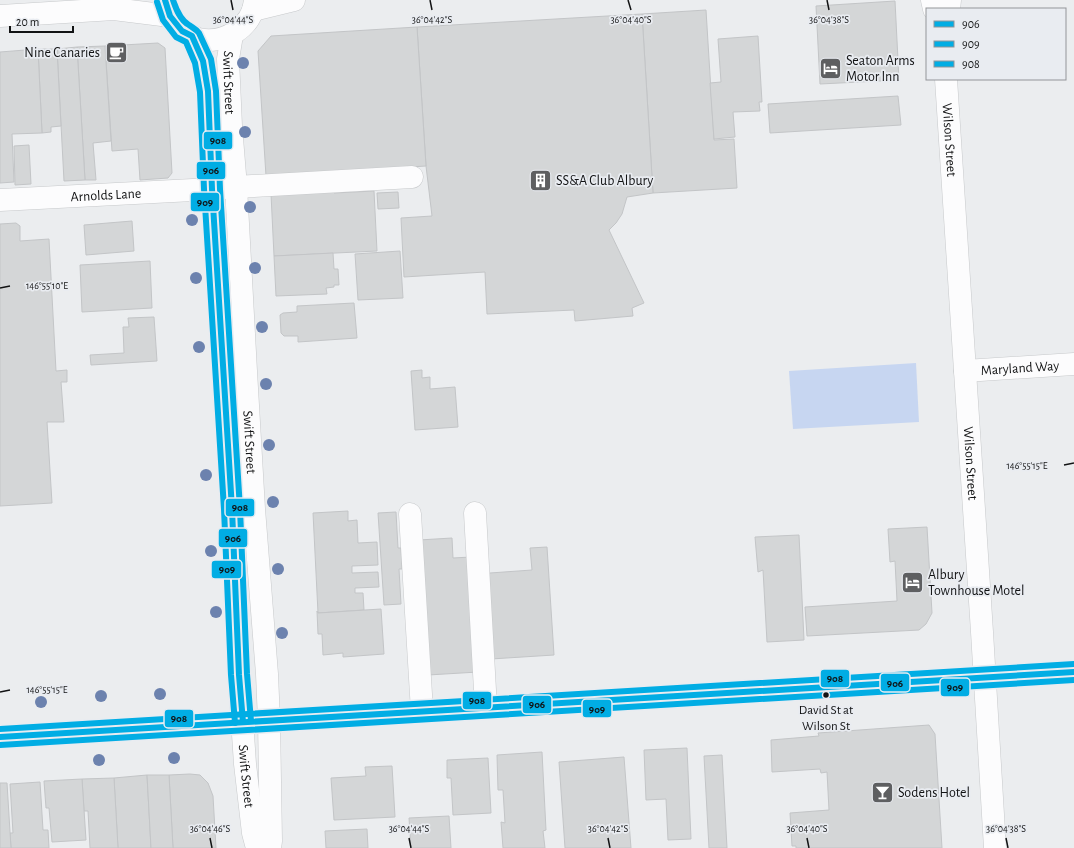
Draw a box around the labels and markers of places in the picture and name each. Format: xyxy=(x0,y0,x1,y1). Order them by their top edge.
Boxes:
cafe icon: Nine Canaries xyxy=(103,39,129,65)
place label: Nine Canaries xyxy=(24,46,100,60)
place label: Seaton Arms Motor Inn xyxy=(846,54,915,84)
hotel icon: Seaton Arms Motor Inn xyxy=(817,55,843,81)
building icon: SS&A Club Albury xyxy=(527,167,553,193)
place label: SS&A Club Albury xyxy=(556,174,653,188)
place label: Albury Townhouse Motel xyxy=(928,568,1024,598)
hotel icon: Albury Townhouse Motel xyxy=(900,569,926,595)
marker: David St at Wilson St xyxy=(821,690,831,700)
place label: David St at Wilson St xyxy=(799,704,853,733)
bar icon: Sodens Hotel xyxy=(870,779,896,805)
place label: Sodens Hotel xyxy=(898,786,970,800)

